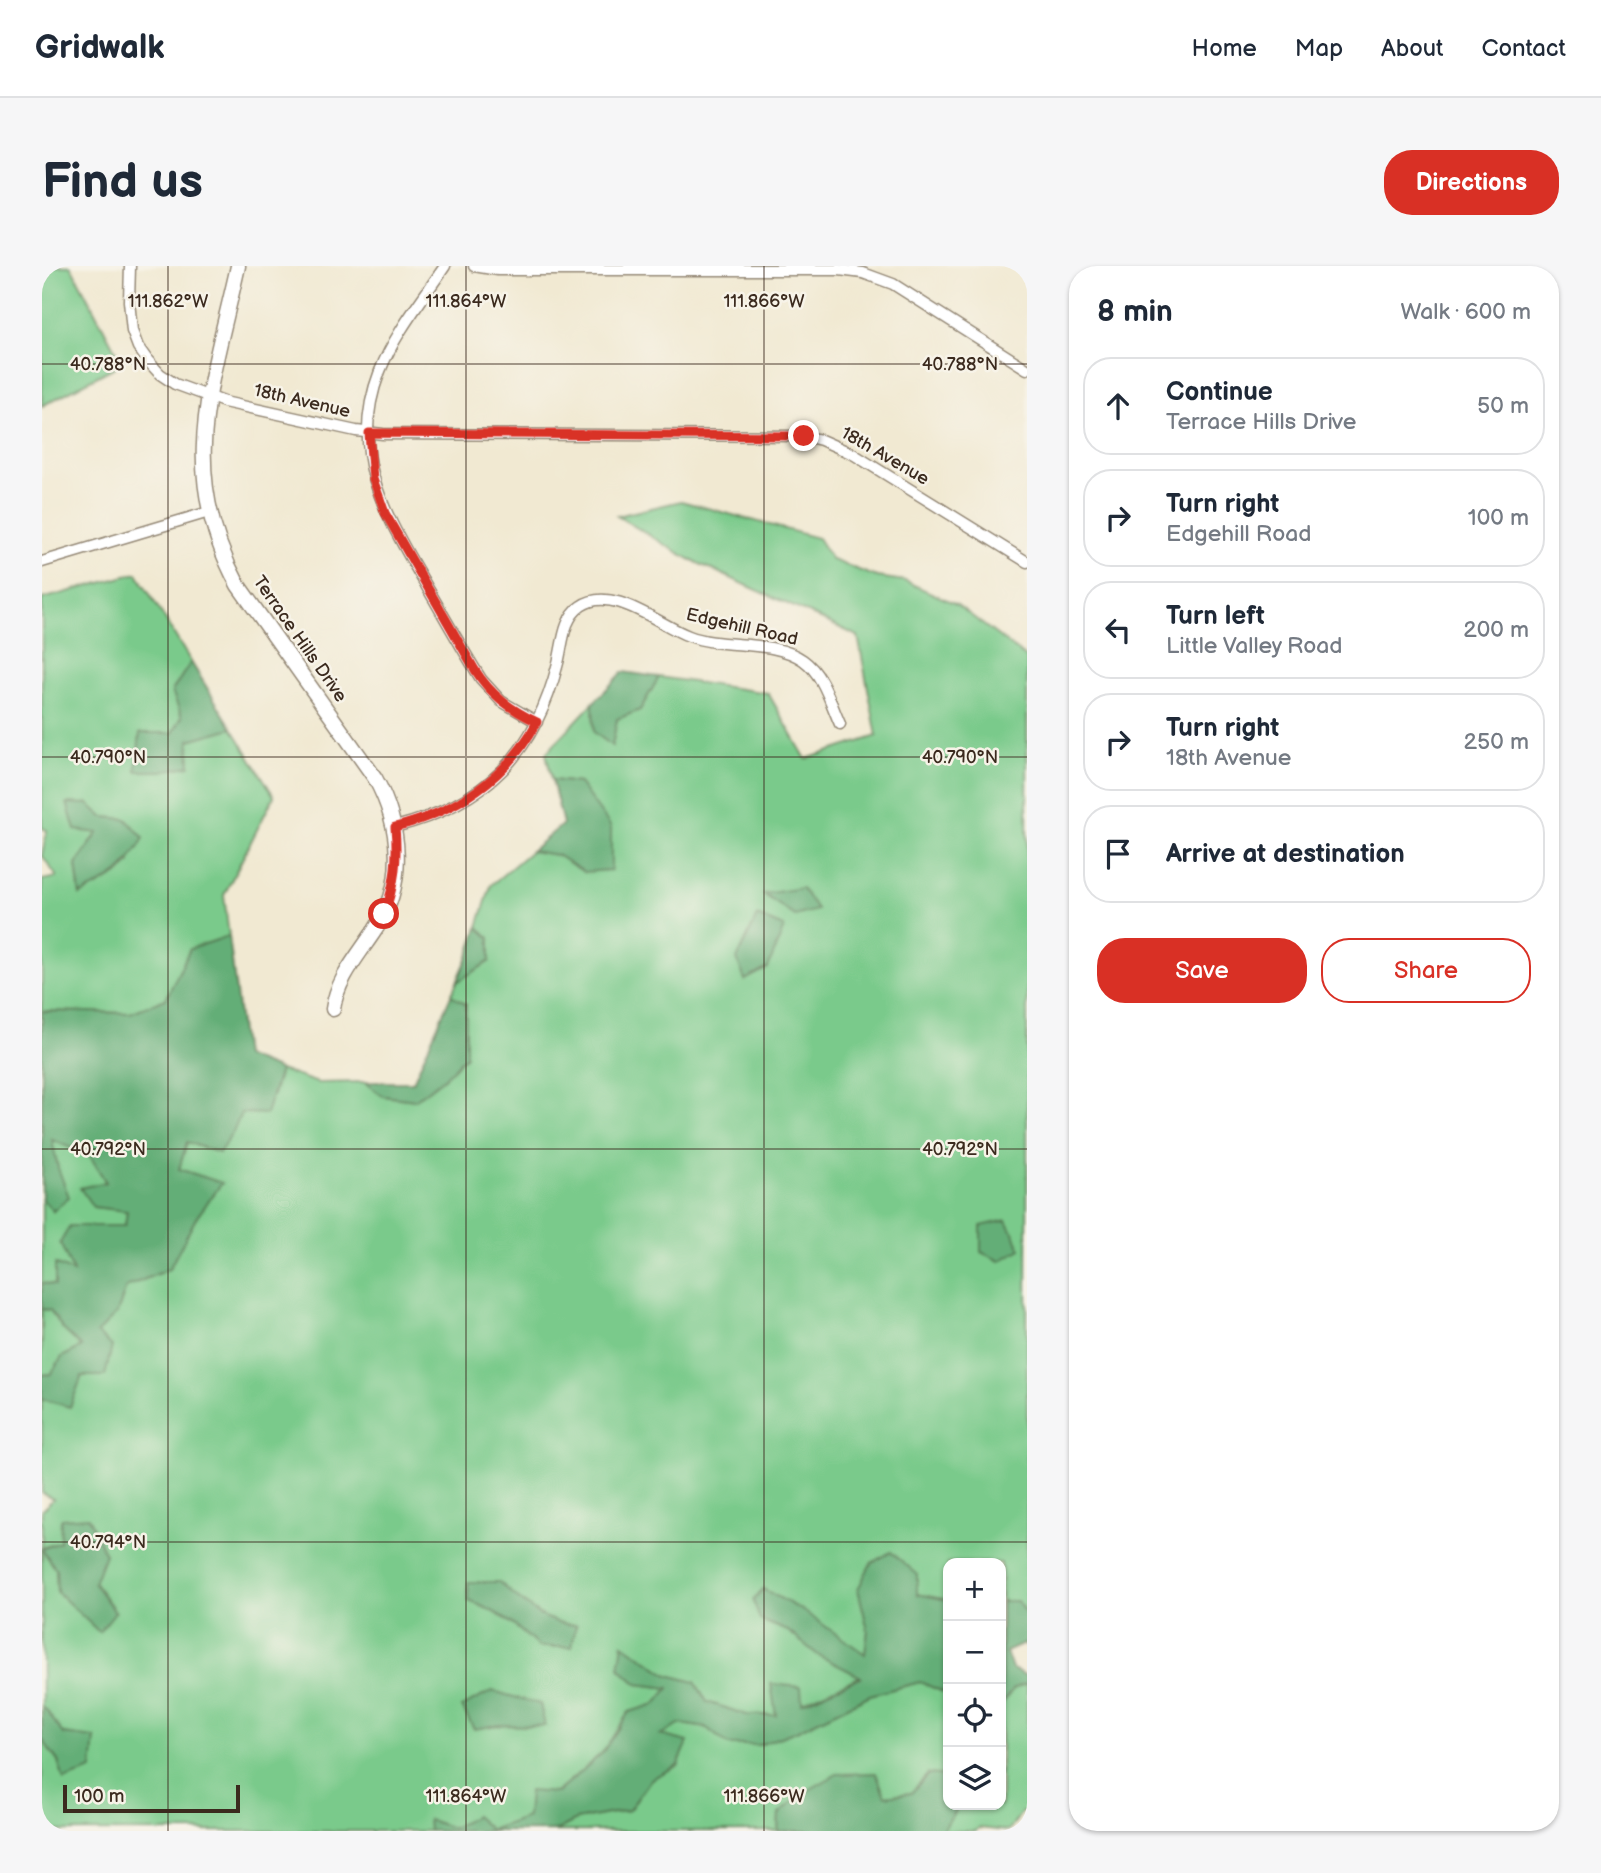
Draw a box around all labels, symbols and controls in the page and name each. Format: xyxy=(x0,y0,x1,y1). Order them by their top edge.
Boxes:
text: Gridwalk xyxy=(35,28,165,68)
text: Home xyxy=(1192,34,1257,63)
text: Map xyxy=(1295,34,1343,63)
text: About xyxy=(1381,34,1443,63)
text: Contact xyxy=(1481,34,1566,63)
button: Directions xyxy=(1384,150,1559,215)
text: Find us xyxy=(42,153,203,212)
text: 111.862°W xyxy=(128,291,209,312)
text: 111.864°W xyxy=(426,291,507,312)
text: 111.866°W xyxy=(723,291,805,312)
text: 8 min xyxy=(1097,294,1173,330)
text: Walk · 600 m xyxy=(1401,298,1531,326)
text: 40.788°N xyxy=(70,354,146,375)
text: 40.788°N xyxy=(922,354,998,375)
text: Continue xyxy=(1166,377,1273,408)
street label: 18th Avenue xyxy=(252,380,353,422)
icon: ahead xyxy=(1099,387,1137,425)
text: 50 m xyxy=(1477,392,1529,420)
text: Terrace Hills Drive xyxy=(1166,408,1356,436)
route end xyxy=(788,420,819,451)
street label: 18th Avenue xyxy=(837,422,933,490)
text: Turn right xyxy=(1166,489,1279,520)
icon: right xyxy=(1099,499,1137,537)
text: 100 m xyxy=(1468,504,1529,532)
text: Edgehill Road xyxy=(1166,520,1311,548)
street label: Terrace Hills Drive xyxy=(249,572,352,706)
text: Turn left xyxy=(1166,601,1265,632)
street label: Edgehill Road xyxy=(684,604,800,650)
icon: left xyxy=(1099,611,1137,649)
text: 200 m xyxy=(1463,616,1529,644)
text: Little Valley Road xyxy=(1166,632,1343,660)
text: Turn right xyxy=(1166,713,1279,744)
icon: right xyxy=(1099,723,1137,761)
text: 250 m xyxy=(1463,728,1529,756)
text: 18th Avenue xyxy=(1166,744,1292,772)
text: 40.790°N xyxy=(70,747,146,768)
text: 40.790°N xyxy=(922,747,998,768)
icon: arrive xyxy=(1099,835,1137,873)
text: Arrive at destination xyxy=(1166,839,1405,870)
route start xyxy=(368,898,399,929)
button: Save xyxy=(1097,938,1307,1003)
button: Share xyxy=(1321,938,1531,1003)
text: 40.792°N xyxy=(70,1139,146,1160)
text: 40.792°N xyxy=(922,1139,998,1160)
text: 40.794°N xyxy=(70,1532,146,1553)
map controls xyxy=(943,1558,1006,1810)
button: + xyxy=(943,1558,1006,1621)
button: − xyxy=(943,1621,1006,1684)
button: locate xyxy=(943,1684,1006,1747)
button: layers xyxy=(943,1747,1006,1810)
scale bar xyxy=(63,1782,240,1814)
text: 100 m xyxy=(74,1785,125,1808)
text: 111.864°W xyxy=(426,1786,507,1807)
text: 111.866°W xyxy=(723,1786,805,1807)

